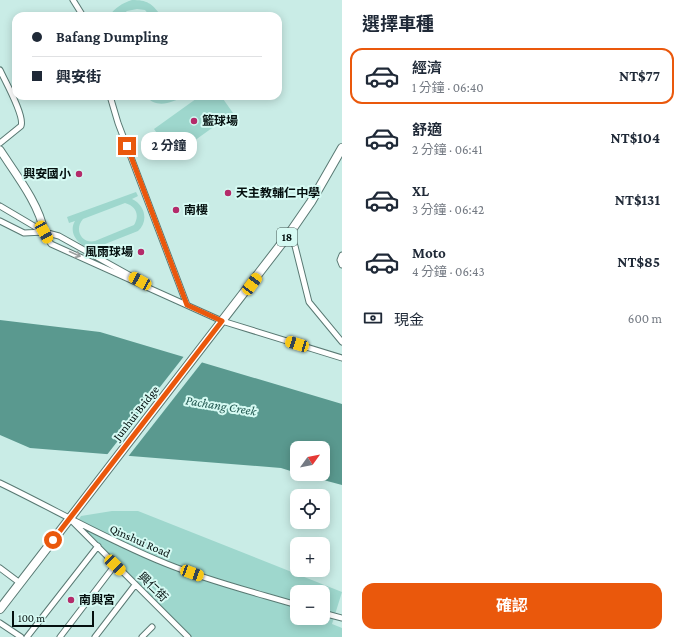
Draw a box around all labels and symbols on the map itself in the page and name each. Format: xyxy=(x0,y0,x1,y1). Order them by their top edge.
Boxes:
place label: 籃球場 xyxy=(202,114,238,128)
marker: 籃球場 xyxy=(189,116,199,126)
callout: 2 分鐘 xyxy=(141,132,197,160)
route end xyxy=(118,137,136,155)
place label: 興安國小 xyxy=(23,167,71,181)
marker: 興安國小 xyxy=(74,169,84,179)
place label: 天主教輔仁中學 xyxy=(236,186,320,200)
marker: 天主教輔仁中學 xyxy=(223,188,233,198)
place label: 南樓 xyxy=(184,203,208,217)
marker: 南樓 xyxy=(171,205,181,215)
car xyxy=(33,219,55,245)
road number: 18 xyxy=(277,228,297,246)
place label: 風雨球場 xyxy=(85,245,133,259)
marker: 風雨球場 xyxy=(136,247,146,257)
one-way arrow xyxy=(68,251,80,258)
car xyxy=(127,270,153,292)
car xyxy=(240,271,264,297)
car xyxy=(284,335,310,353)
street label: Junhui Bridge xyxy=(110,383,162,444)
water label: Pachang Creek xyxy=(184,392,259,419)
north arrow xyxy=(290,441,330,481)
street label: Qinshui Road xyxy=(108,521,173,561)
route start xyxy=(44,531,62,549)
car xyxy=(102,552,128,578)
car xyxy=(179,563,205,583)
street label: 興仁街 xyxy=(135,569,171,605)
place label: 南興宮 xyxy=(79,593,115,607)
marker: 南興宮 xyxy=(66,595,76,605)
scale bar xyxy=(12,609,94,628)

